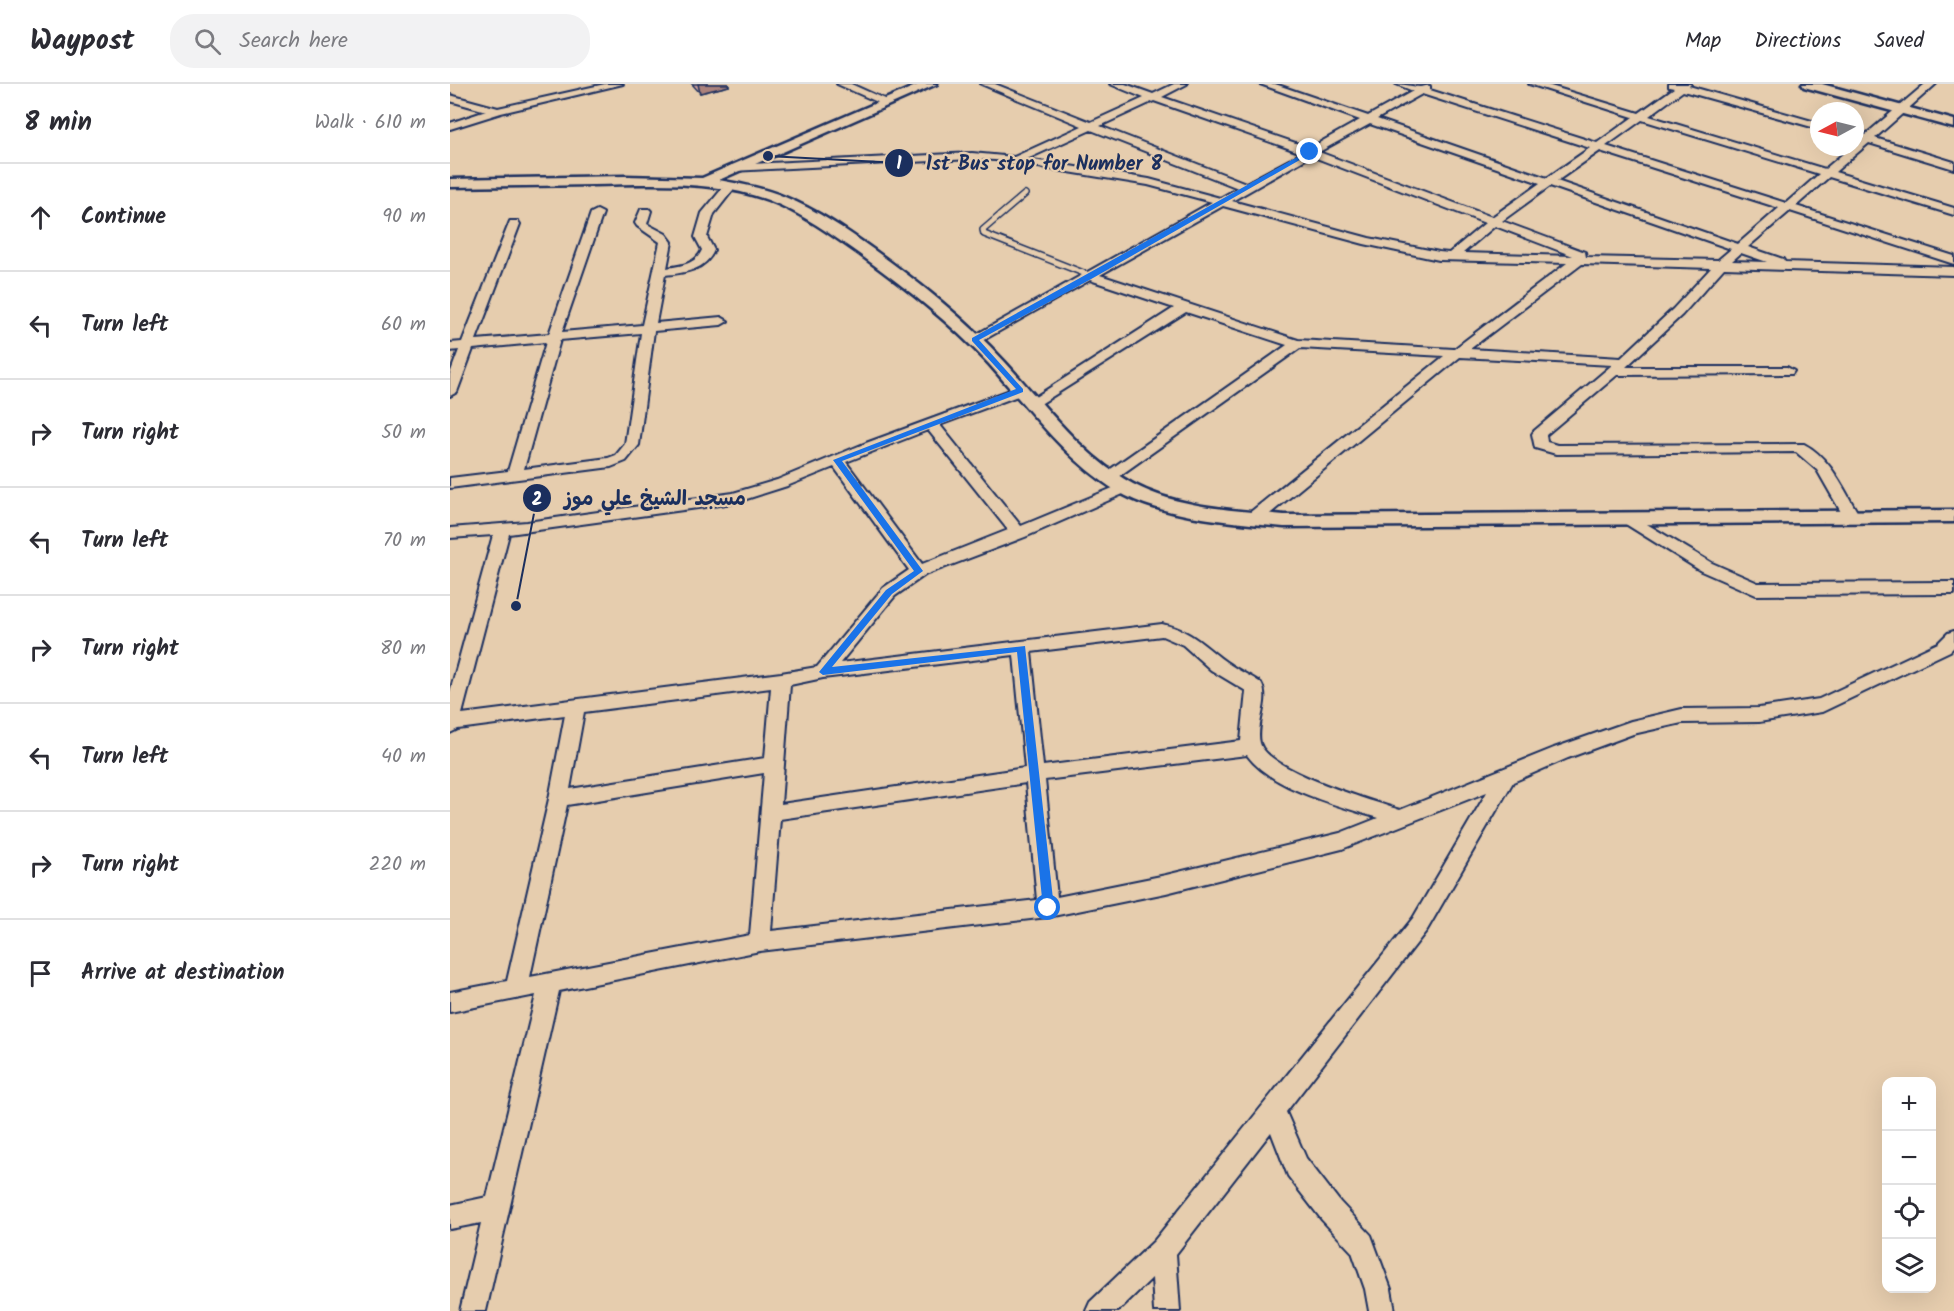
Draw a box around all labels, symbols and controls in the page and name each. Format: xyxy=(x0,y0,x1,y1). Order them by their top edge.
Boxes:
search box xyxy=(170,14,590,68)
text: Waypost xyxy=(30,19,134,64)
text: Search here xyxy=(239,24,348,59)
icon: search xyxy=(191,25,224,58)
text: Map xyxy=(1685,25,1721,58)
text: Directions xyxy=(1754,25,1841,58)
text: Saved xyxy=(1874,25,1924,58)
text: 8 min xyxy=(24,102,92,144)
north arrow xyxy=(1810,102,1864,156)
text: Walk · 610 m xyxy=(315,107,426,139)
route end xyxy=(1296,138,1322,164)
callout: 1st Bus stop for Number 8 xyxy=(884,144,1174,182)
text: 1st Bus stop for Number 8 xyxy=(926,149,1162,181)
text: 1 xyxy=(896,150,902,179)
text: Continue xyxy=(81,200,166,235)
icon: ahead xyxy=(24,201,57,234)
text: 90 m xyxy=(382,201,426,233)
text: Turn left xyxy=(81,308,168,343)
icon: left xyxy=(24,309,57,342)
text: 60 m xyxy=(381,309,426,341)
text: Turn right xyxy=(81,416,179,451)
icon: right xyxy=(24,417,57,450)
text: 50 m xyxy=(381,417,426,449)
callout: مسجد الشيخ علي موز xyxy=(522,479,758,517)
text: مسجد الشيخ علي موز xyxy=(562,484,746,516)
text: 2 xyxy=(532,486,542,515)
text: Turn left xyxy=(81,524,168,559)
icon: left xyxy=(24,525,57,558)
text: 70 m xyxy=(383,525,426,557)
text: Turn right xyxy=(81,632,179,667)
icon: right xyxy=(24,633,57,666)
text: 80 m xyxy=(380,633,426,665)
text: Turn left xyxy=(81,740,168,775)
icon: left xyxy=(24,741,57,774)
text: 40 m xyxy=(381,741,426,773)
text: Turn right xyxy=(81,848,179,883)
icon: right xyxy=(24,849,57,882)
text: 220 m xyxy=(369,849,426,881)
route start xyxy=(1034,894,1060,920)
text: Arrive at destination xyxy=(81,956,284,991)
icon: arrive xyxy=(24,957,57,990)
map controls xyxy=(1882,1077,1936,1293)
button: + xyxy=(1882,1077,1936,1131)
button: − xyxy=(1882,1131,1936,1185)
button: locate xyxy=(1882,1185,1936,1239)
button: layers xyxy=(1882,1239,1936,1293)

